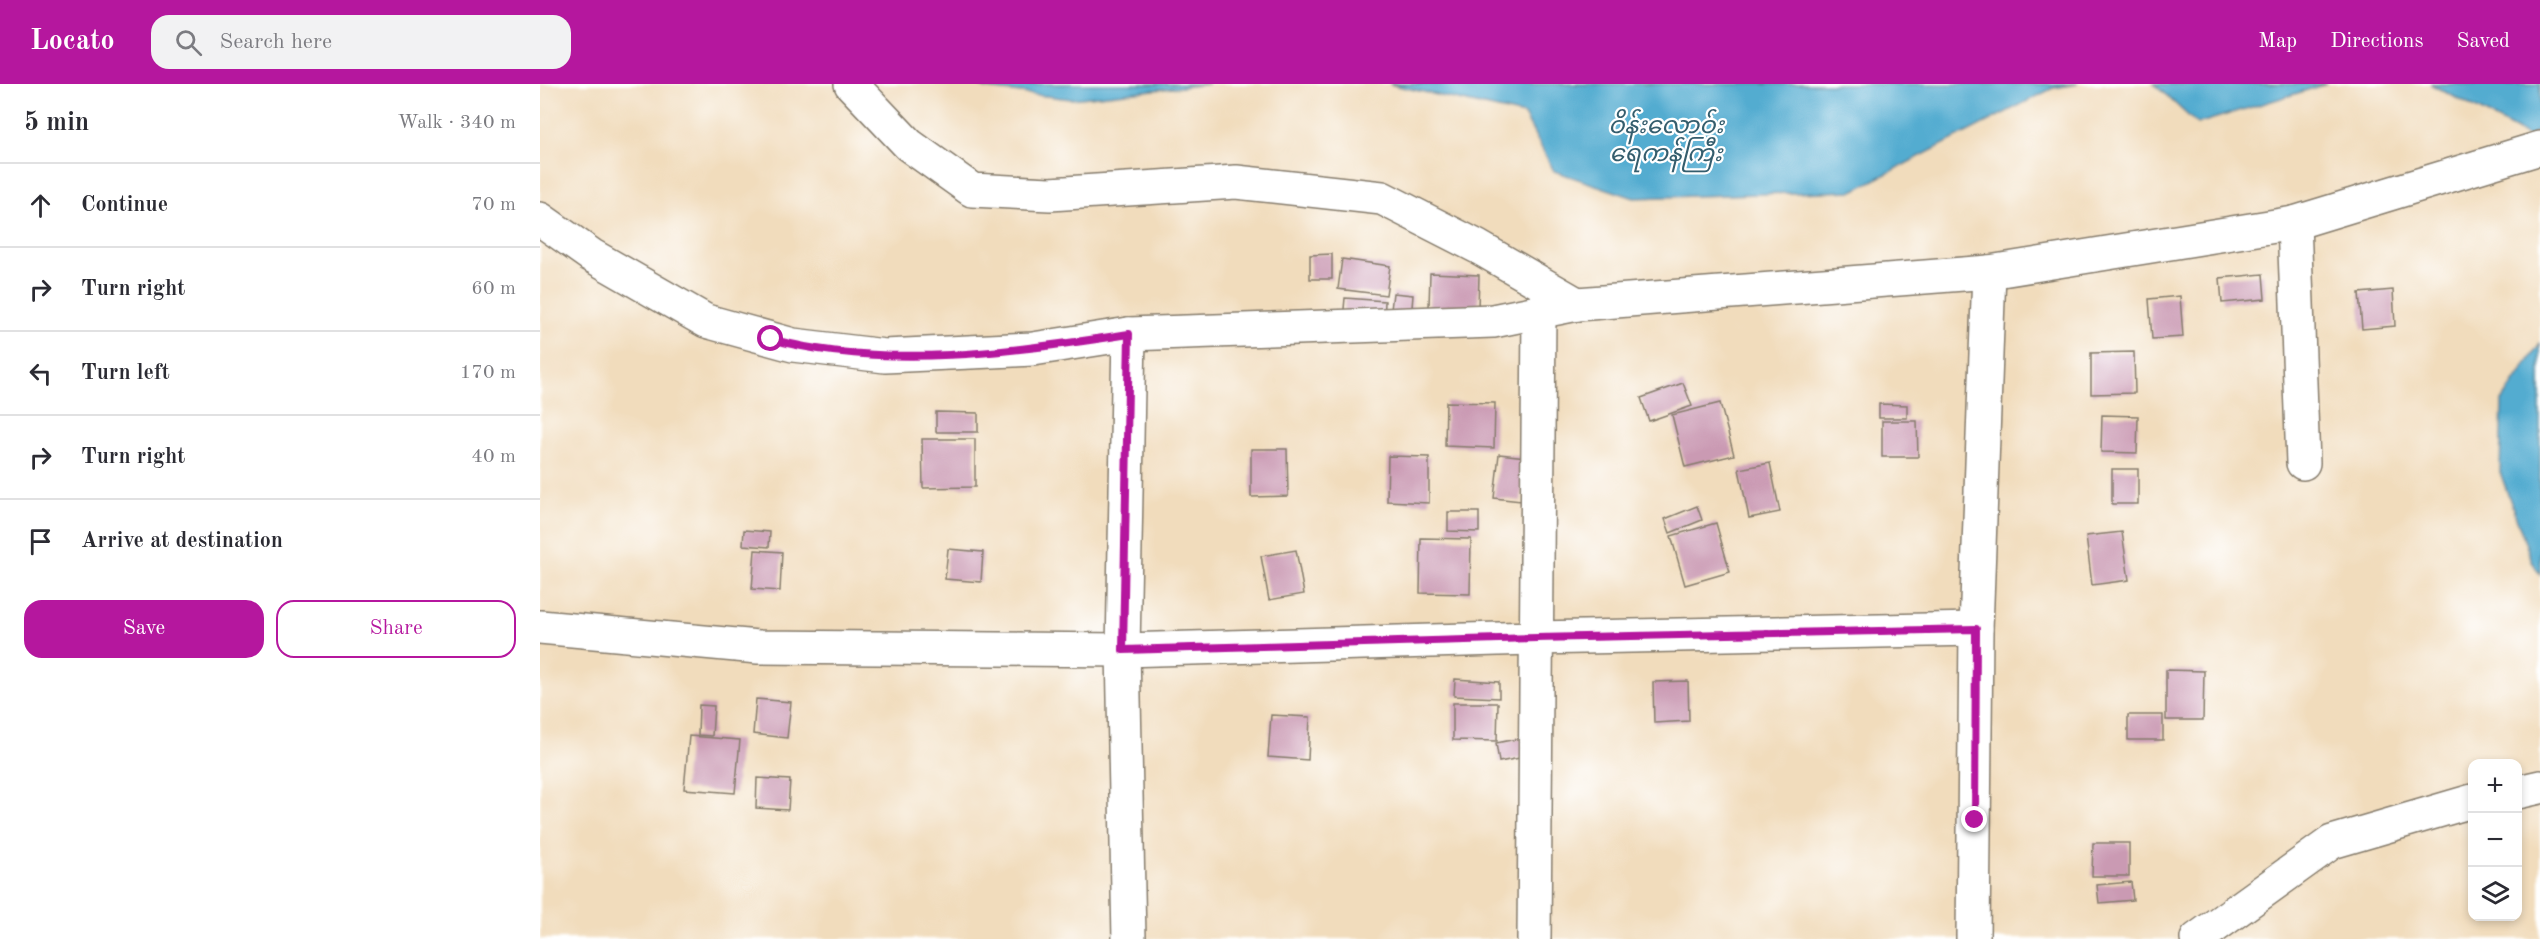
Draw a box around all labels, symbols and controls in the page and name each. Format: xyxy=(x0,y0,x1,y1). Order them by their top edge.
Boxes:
search box xyxy=(151,15,571,69)
icon: search xyxy=(172,26,205,59)
text: Locato xyxy=(30,28,115,56)
text: Search here xyxy=(220,31,332,53)
text: Map xyxy=(2258,31,2297,52)
text: Directions xyxy=(2330,31,2424,52)
text: Saved xyxy=(2457,31,2510,52)
water label: ဝိန်းလောဝ်း ရေကန်ကြီး xyxy=(1608,108,1725,173)
text: 5 min xyxy=(24,110,89,136)
text: Walk · 340 m xyxy=(397,113,516,133)
icon: ahead xyxy=(24,189,57,222)
text: Continue xyxy=(81,194,168,216)
text: 70 m xyxy=(471,195,516,215)
icon: right xyxy=(24,273,57,306)
text: Turn right xyxy=(81,278,185,300)
text: 60 m xyxy=(471,279,516,299)
route start xyxy=(757,325,783,351)
icon: left xyxy=(24,357,57,390)
text: Turn left xyxy=(81,362,170,384)
text: 170 m xyxy=(460,363,516,383)
icon: right xyxy=(24,441,57,474)
text: Turn right xyxy=(81,446,185,468)
text: 40 m xyxy=(471,447,516,467)
icon: arrive xyxy=(24,525,57,558)
text: Arrive at destination xyxy=(81,530,283,552)
button: Save xyxy=(24,600,264,658)
button: Share xyxy=(276,600,516,658)
map controls xyxy=(2468,759,2522,921)
button: + xyxy=(2468,759,2522,813)
route end xyxy=(1961,806,1987,832)
button: − xyxy=(2468,813,2522,867)
button: layers xyxy=(2468,867,2522,921)

